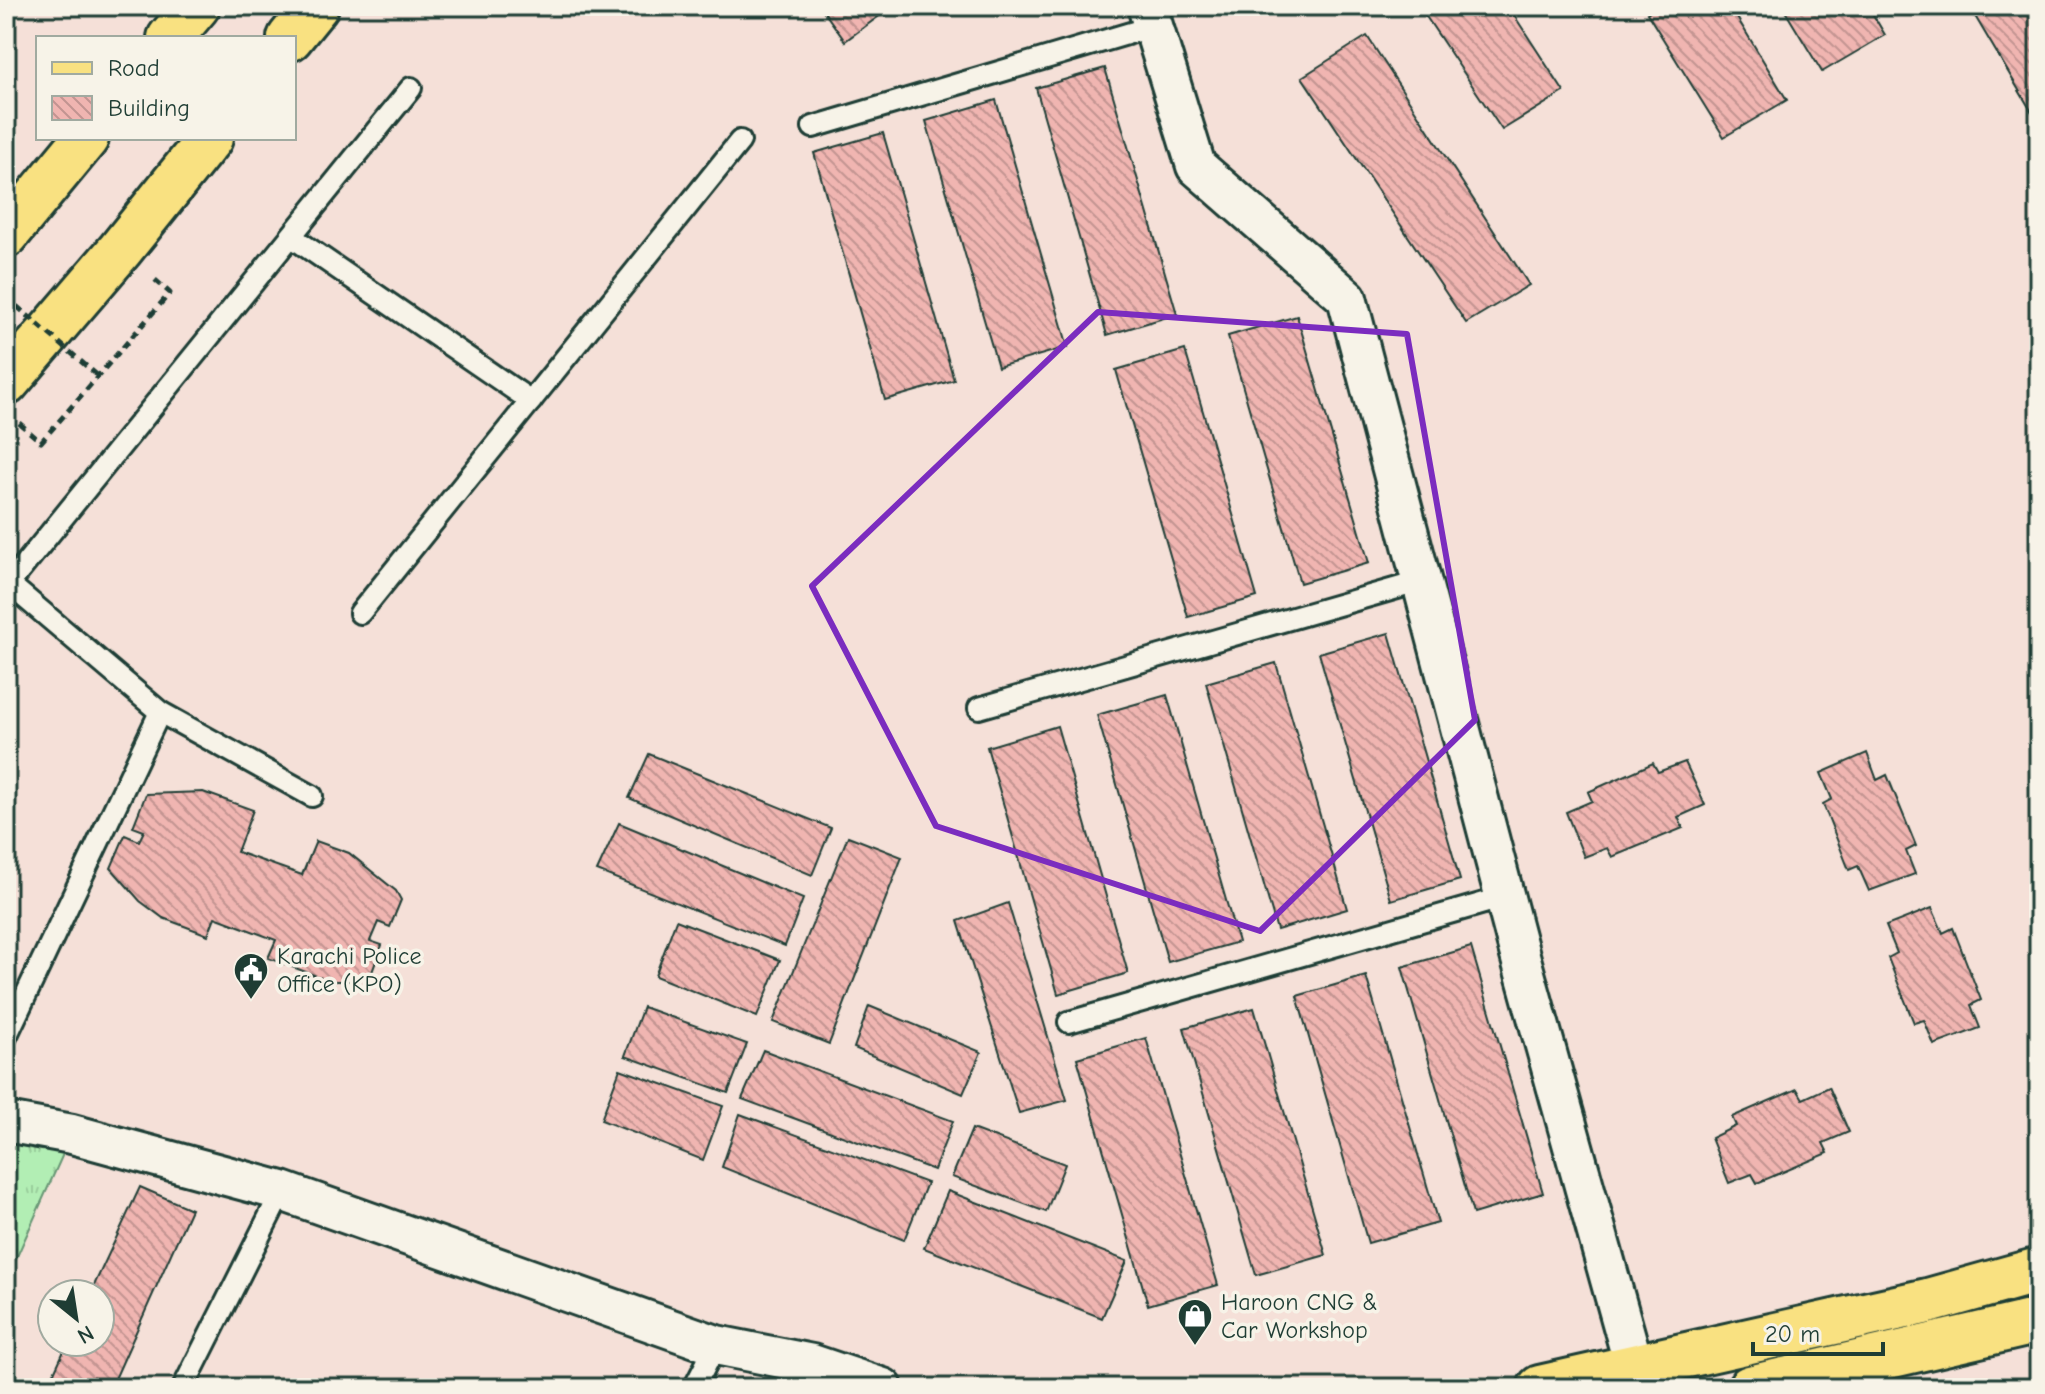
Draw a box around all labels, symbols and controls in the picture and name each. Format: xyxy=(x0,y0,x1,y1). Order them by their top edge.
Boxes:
legend xyxy=(36,36,296,140)
text: Road xyxy=(108,54,160,82)
text: Building xyxy=(108,94,190,122)
place label: Karachi Police Office (KPO) xyxy=(277,942,422,998)
public building icon: Karachi Police Office (KPO) xyxy=(232,951,270,1001)
north arrow xyxy=(36,1278,116,1358)
place label: Haroon CNG & Car Workshop xyxy=(1221,1288,1378,1344)
shop icon: Haroon CNG & Car Workshop xyxy=(1176,1297,1214,1347)
scale bar xyxy=(1753,1306,1883,1356)
text: N xyxy=(73,1320,98,1349)
text: 20 m xyxy=(1765,1320,1820,1348)

